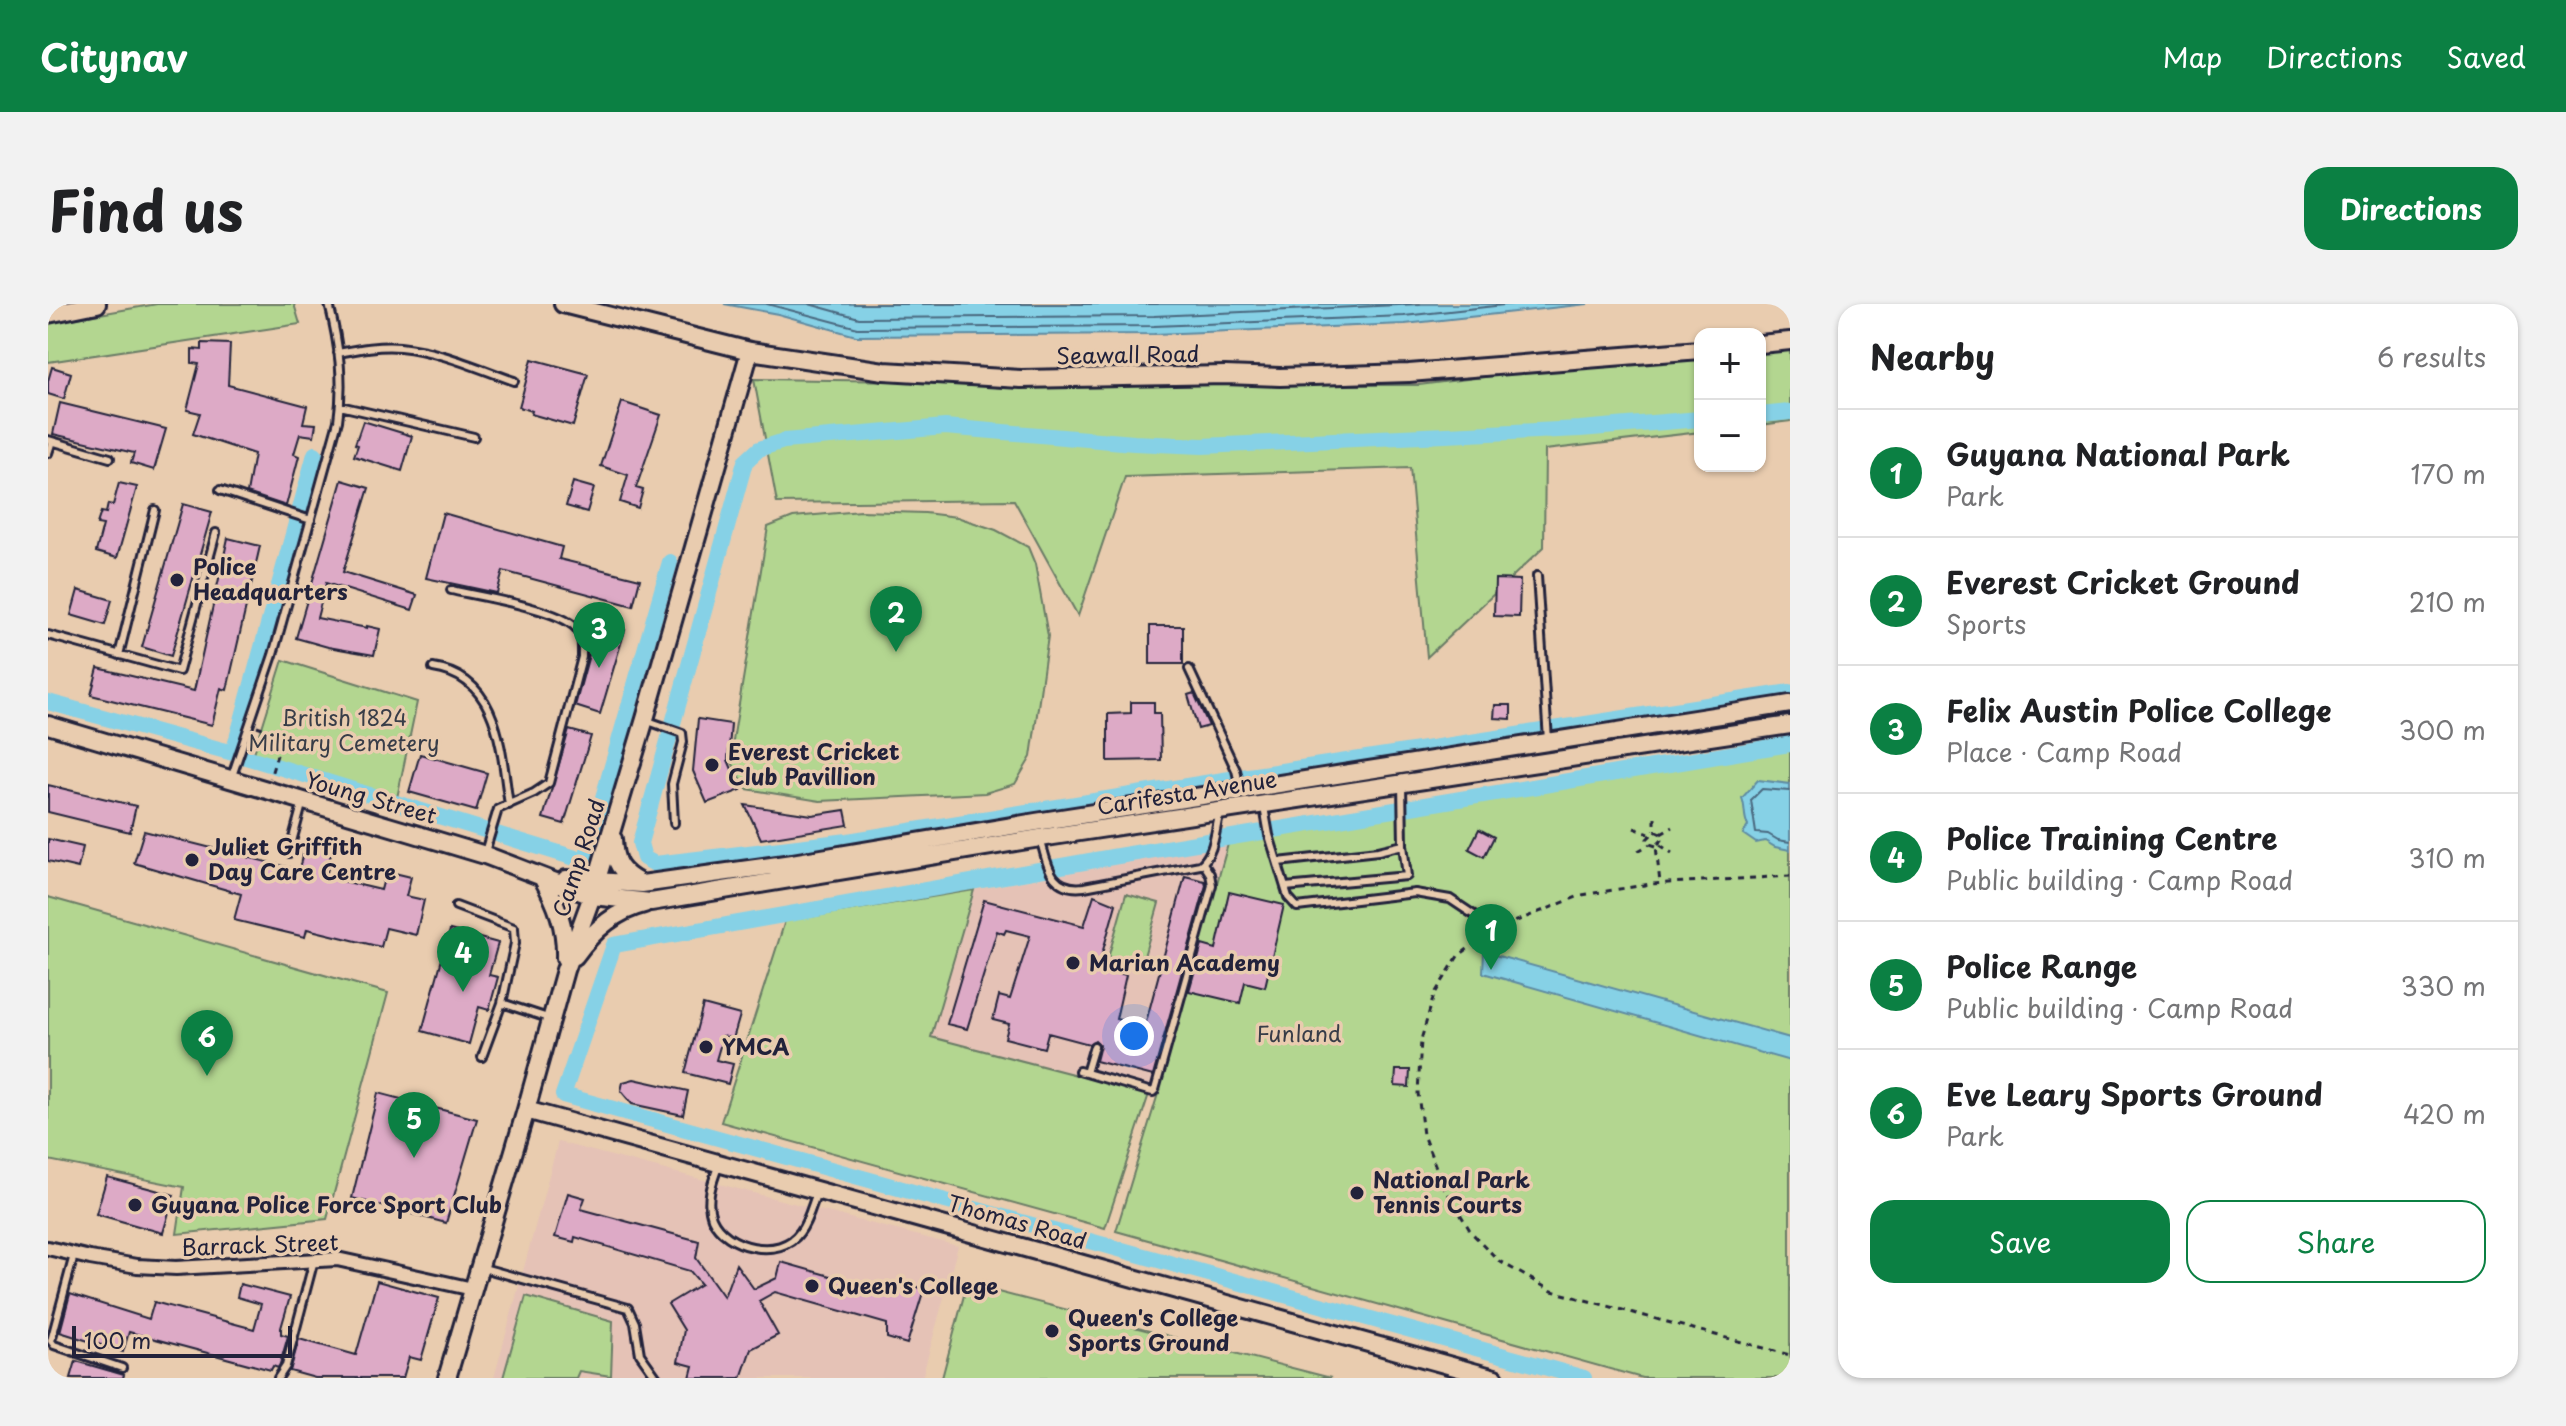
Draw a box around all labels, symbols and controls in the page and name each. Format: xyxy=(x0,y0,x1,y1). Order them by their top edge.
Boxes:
text: Citynav xyxy=(40,28,188,85)
text: Map xyxy=(2163,35,2222,78)
text: Directions xyxy=(2266,35,2403,78)
text: Saved xyxy=(2447,35,2526,78)
text: Find us xyxy=(48,166,244,251)
button: Directions xyxy=(2304,167,2518,250)
map controls xyxy=(1694,328,1766,472)
button: + xyxy=(1694,328,1766,400)
text: Nearby xyxy=(1870,330,1995,382)
street label: Seawall Road xyxy=(1056,336,1200,371)
text: 6 results xyxy=(2377,337,2486,376)
button: − xyxy=(1694,400,1766,472)
text: Guyana National Park xyxy=(1946,431,2290,476)
text: 1 xyxy=(1890,454,1902,493)
text: 170 m xyxy=(2411,454,2486,493)
text: Park xyxy=(1946,476,2004,515)
place label: Police Headquarters xyxy=(193,549,348,607)
text: Everest Cricket Ground xyxy=(1946,559,2300,604)
marker: Police Headquarters xyxy=(168,571,186,589)
text: 2 xyxy=(1887,582,1905,621)
text: 210 m xyxy=(2409,582,2486,621)
pin: 2 xyxy=(870,586,922,652)
pin: 3 xyxy=(573,602,625,668)
text: Sports xyxy=(1946,604,2026,643)
text: Felix Austin Police College xyxy=(1946,687,2331,732)
park label: British 1824 Military Cemetery xyxy=(248,700,440,758)
text: 3 xyxy=(1887,710,1905,749)
text: 300 m xyxy=(2399,710,2486,749)
text: Place · Camp Road xyxy=(1946,732,2182,771)
place label: Everest Cricket Club Pavillion xyxy=(728,734,900,792)
marker: Everest Cricket Club Pavillion xyxy=(703,756,721,774)
street label: Carifesta Avenue xyxy=(1094,761,1279,822)
street label: Young Street xyxy=(302,762,441,831)
street label: Camp Road xyxy=(543,794,612,921)
text: Police Training Centre xyxy=(1946,815,2278,860)
place label: Juliet Griffith Day Care Centre xyxy=(208,829,396,887)
text: 4 xyxy=(1887,838,1905,877)
text: 310 m xyxy=(2408,838,2486,877)
marker: Juliet Griffith Day Care Centre xyxy=(183,851,201,869)
text: Public building · Camp Road xyxy=(1946,860,2293,899)
pin: 1 xyxy=(1465,904,1517,970)
pin: 4 xyxy=(437,926,489,992)
text: Police Range xyxy=(1946,943,2137,988)
place label: Marian Academy xyxy=(1089,945,1280,978)
marker: Marian Academy xyxy=(1064,954,1082,972)
text: 5 xyxy=(1888,966,1904,1005)
text: 330 m xyxy=(2401,966,2486,1005)
text: Public building · Camp Road xyxy=(1946,988,2293,1027)
pin: 6 xyxy=(181,1010,233,1076)
your location xyxy=(1114,1016,1154,1056)
park label: Funland xyxy=(1256,1016,1342,1049)
place label: YMCA xyxy=(722,1029,789,1062)
marker: YMCA xyxy=(697,1038,715,1056)
text: Eve Leary Sports Ground xyxy=(1946,1071,2323,1116)
pin: 5 xyxy=(388,1092,440,1158)
text: 6 xyxy=(1887,1094,1905,1133)
text: 420 m xyxy=(2403,1094,2486,1133)
text: Park xyxy=(1946,1116,2004,1155)
place label: National Park Tennis Courts xyxy=(1373,1162,1530,1220)
marker: National Park Tennis Courts xyxy=(1348,1184,1366,1202)
street label: Thomas Road xyxy=(944,1185,1091,1256)
place label: Guyana Police Force Sport Club xyxy=(151,1187,502,1220)
marker: Guyana Police Force Sport Club xyxy=(126,1196,144,1214)
button: Save xyxy=(1870,1200,2170,1283)
button: Share xyxy=(2186,1200,2486,1283)
street label: Barrack Street xyxy=(181,1224,339,1263)
place label: Queen's College xyxy=(828,1268,998,1301)
marker: Queen's College xyxy=(803,1277,821,1295)
place label: Queen's College Sports Ground xyxy=(1068,1300,1238,1358)
scale bar xyxy=(72,1322,292,1358)
marker: Queen's College Sports Ground xyxy=(1043,1322,1061,1340)
text: 100 m xyxy=(84,1323,151,1356)

